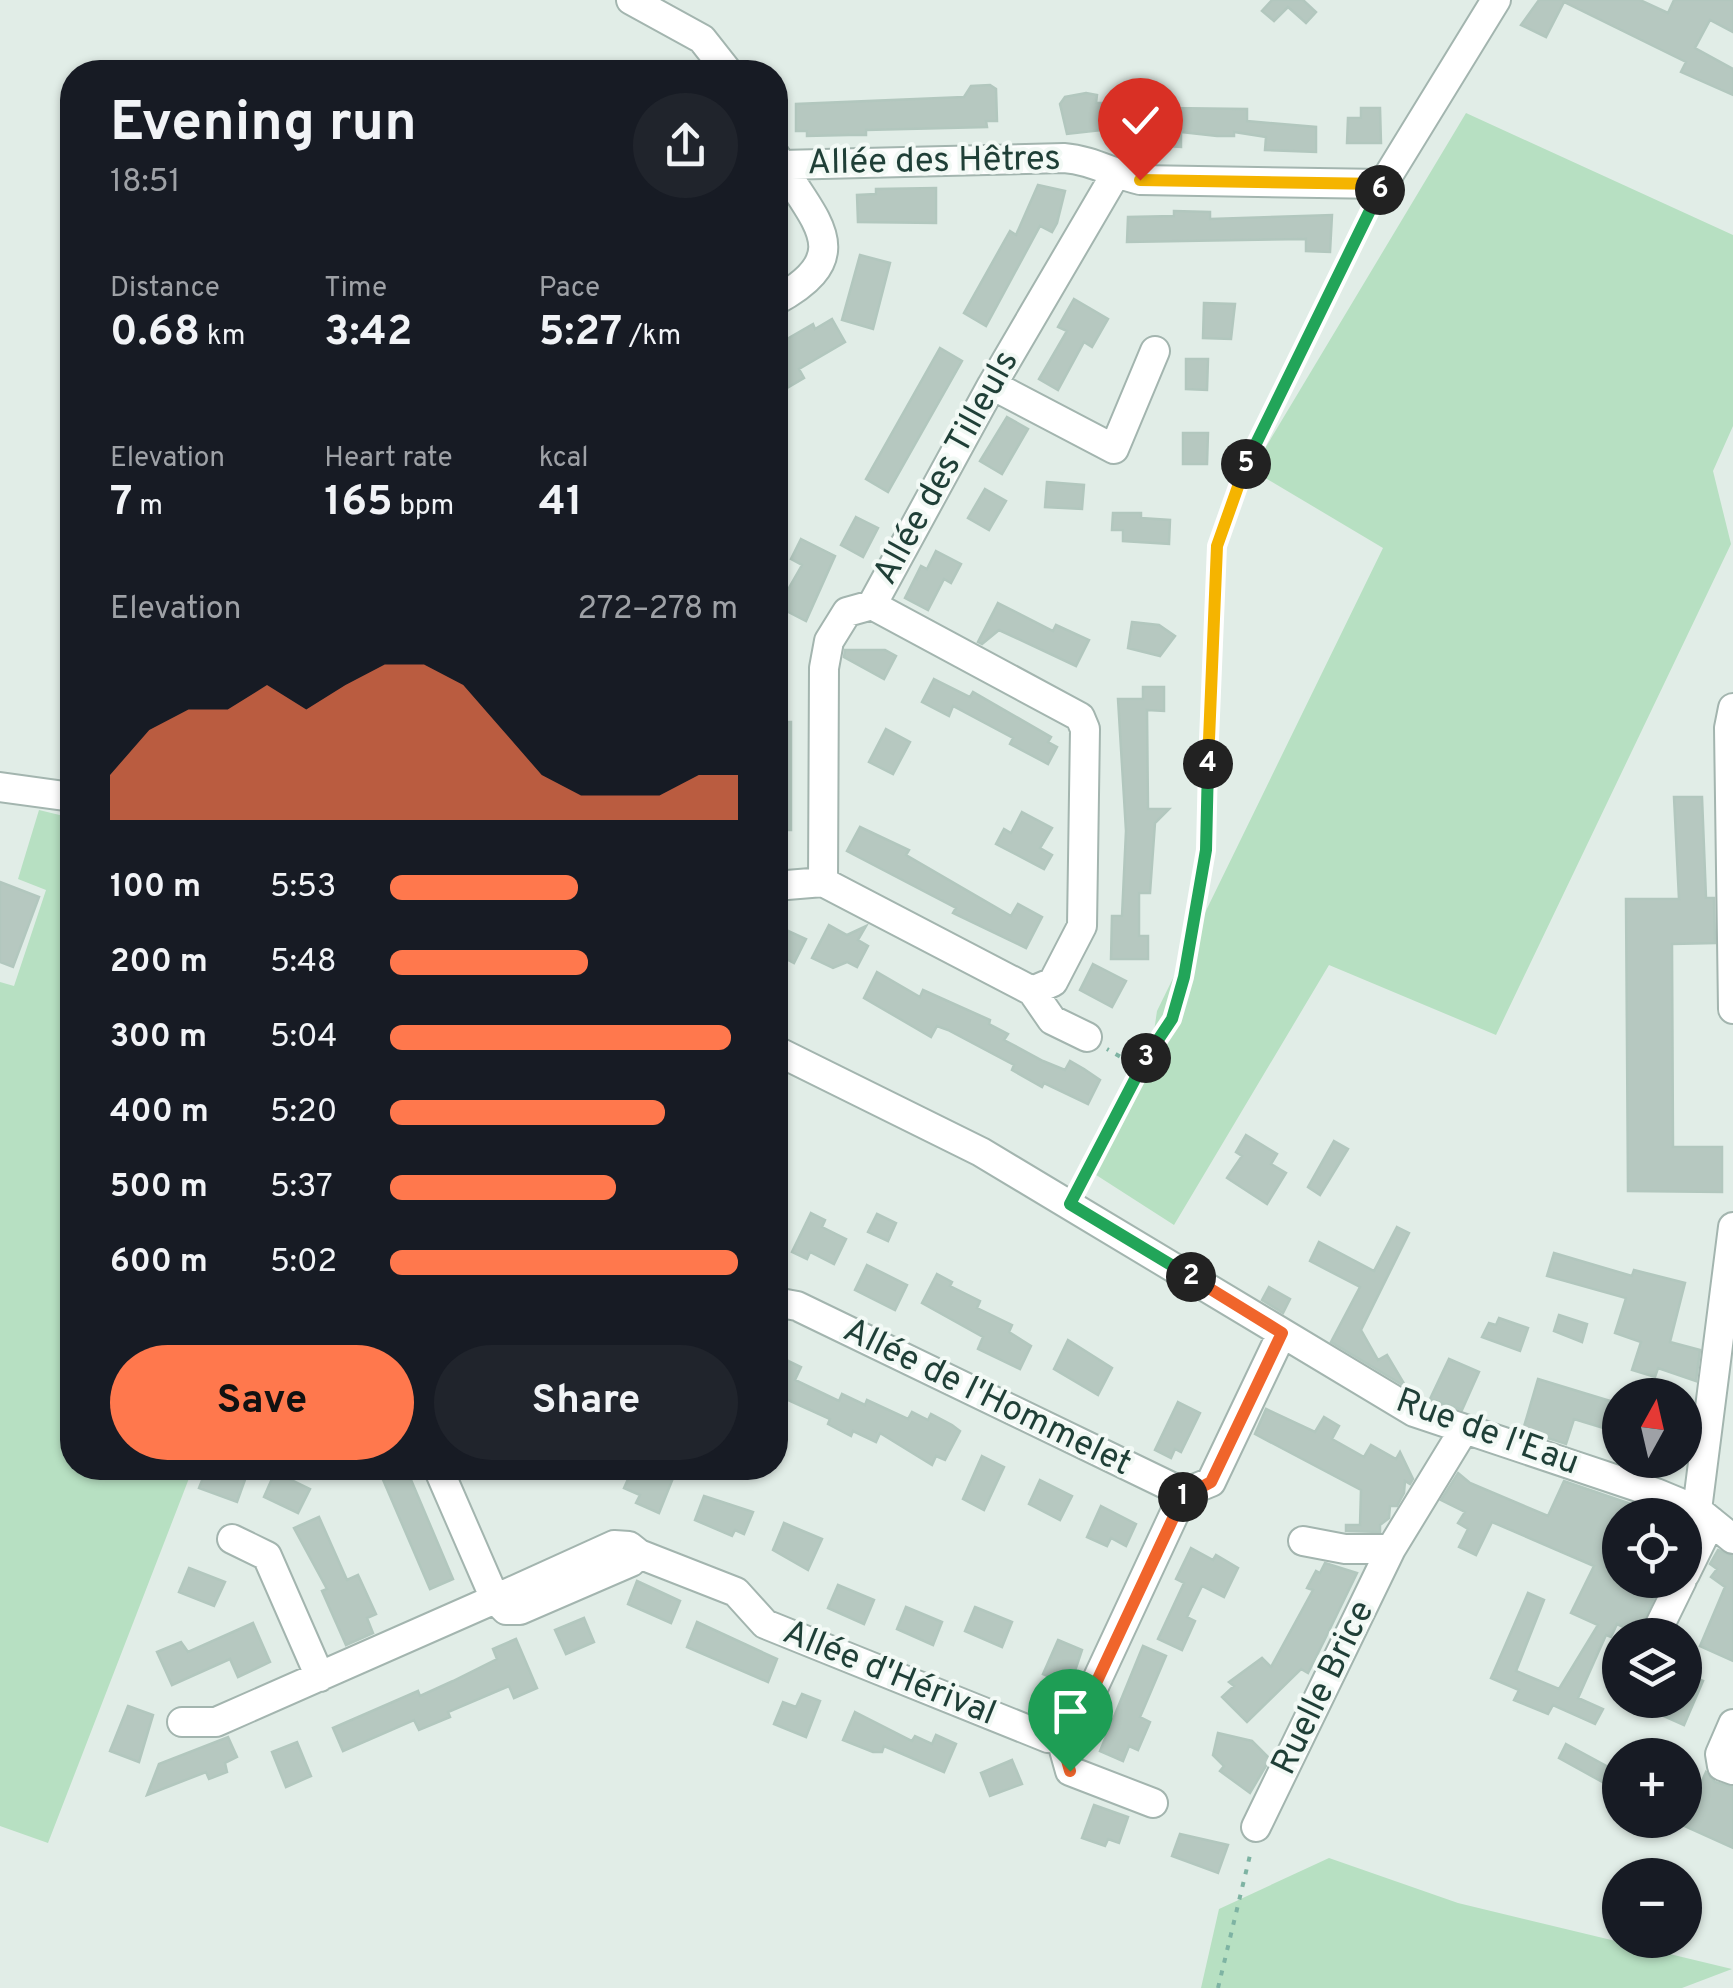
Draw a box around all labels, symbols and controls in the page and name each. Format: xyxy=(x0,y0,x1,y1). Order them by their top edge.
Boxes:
pin xyxy=(1098,78,1183,181)
text: Evening run xyxy=(110,90,417,160)
button: share xyxy=(633,93,738,198)
icon: check xyxy=(1113,93,1168,148)
street label: Allée des Hêtres xyxy=(807,138,1061,186)
text: 18:51 xyxy=(110,163,181,203)
pin: 6 xyxy=(1355,165,1405,215)
text: 6 xyxy=(1371,172,1389,208)
text: Distance xyxy=(110,271,220,307)
text: Time xyxy=(324,271,387,307)
text: Pace xyxy=(539,271,600,307)
text: 0.68 xyxy=(110,307,200,360)
text: 3:42 xyxy=(324,307,412,360)
text: 5:27 xyxy=(539,307,622,360)
text: km xyxy=(200,319,245,355)
text: /km xyxy=(622,319,681,355)
street label: Allée des Tilleuls xyxy=(864,343,1030,593)
pin: 5 xyxy=(1221,439,1271,489)
text: Elevation xyxy=(110,441,225,477)
text: Heart rate xyxy=(324,441,452,477)
text: kcal xyxy=(539,441,588,477)
text: 5 xyxy=(1237,446,1255,482)
text: 7 xyxy=(110,477,133,530)
text: 165 xyxy=(324,477,393,530)
text: 41 xyxy=(539,477,582,530)
text: m xyxy=(133,489,163,525)
text: bpm xyxy=(393,489,454,525)
text: Elevation xyxy=(110,590,242,630)
text: 272–278 m xyxy=(577,590,738,630)
pin: 4 xyxy=(1183,739,1233,789)
text: 4 xyxy=(1199,746,1217,782)
text: 100 m xyxy=(110,868,201,908)
text: 5:53 xyxy=(270,868,336,908)
text: 200 m xyxy=(110,943,208,983)
text: 5:48 xyxy=(270,943,337,983)
text: 300 m xyxy=(110,1018,207,1058)
text: 5:04 xyxy=(270,1018,338,1058)
pin: 3 xyxy=(1121,1033,1171,1083)
text: 3 xyxy=(1138,1040,1154,1076)
text: 400 m xyxy=(110,1093,209,1133)
text: 5:20 xyxy=(270,1093,337,1133)
text: 500 m xyxy=(110,1168,208,1208)
text: 5:37 xyxy=(270,1168,333,1208)
text: 600 m xyxy=(110,1243,208,1283)
text: 5:02 xyxy=(270,1243,337,1283)
pin: 2 xyxy=(1166,1252,1216,1302)
text: 2 xyxy=(1182,1259,1200,1295)
street label: Allée de l'Hommelet xyxy=(836,1309,1138,1487)
button: Save xyxy=(110,1345,414,1460)
button: Share xyxy=(434,1345,738,1460)
north arrow xyxy=(1602,1378,1702,1478)
map controls xyxy=(1602,1378,1702,1958)
street label: Rue de l'Eau xyxy=(1389,1380,1585,1486)
pin: 1 xyxy=(1158,1472,1208,1522)
text: 1 xyxy=(1177,1479,1189,1515)
button: locate xyxy=(1602,1498,1702,1598)
street label: Ruelle Brice xyxy=(1263,1594,1385,1782)
street label: Allée d'Hérival xyxy=(776,1611,1002,1737)
button: layers xyxy=(1602,1618,1702,1718)
pin xyxy=(1028,1669,1113,1772)
icon: arrive xyxy=(1043,1684,1098,1739)
button: + xyxy=(1602,1738,1702,1838)
button: − xyxy=(1602,1858,1702,1958)

